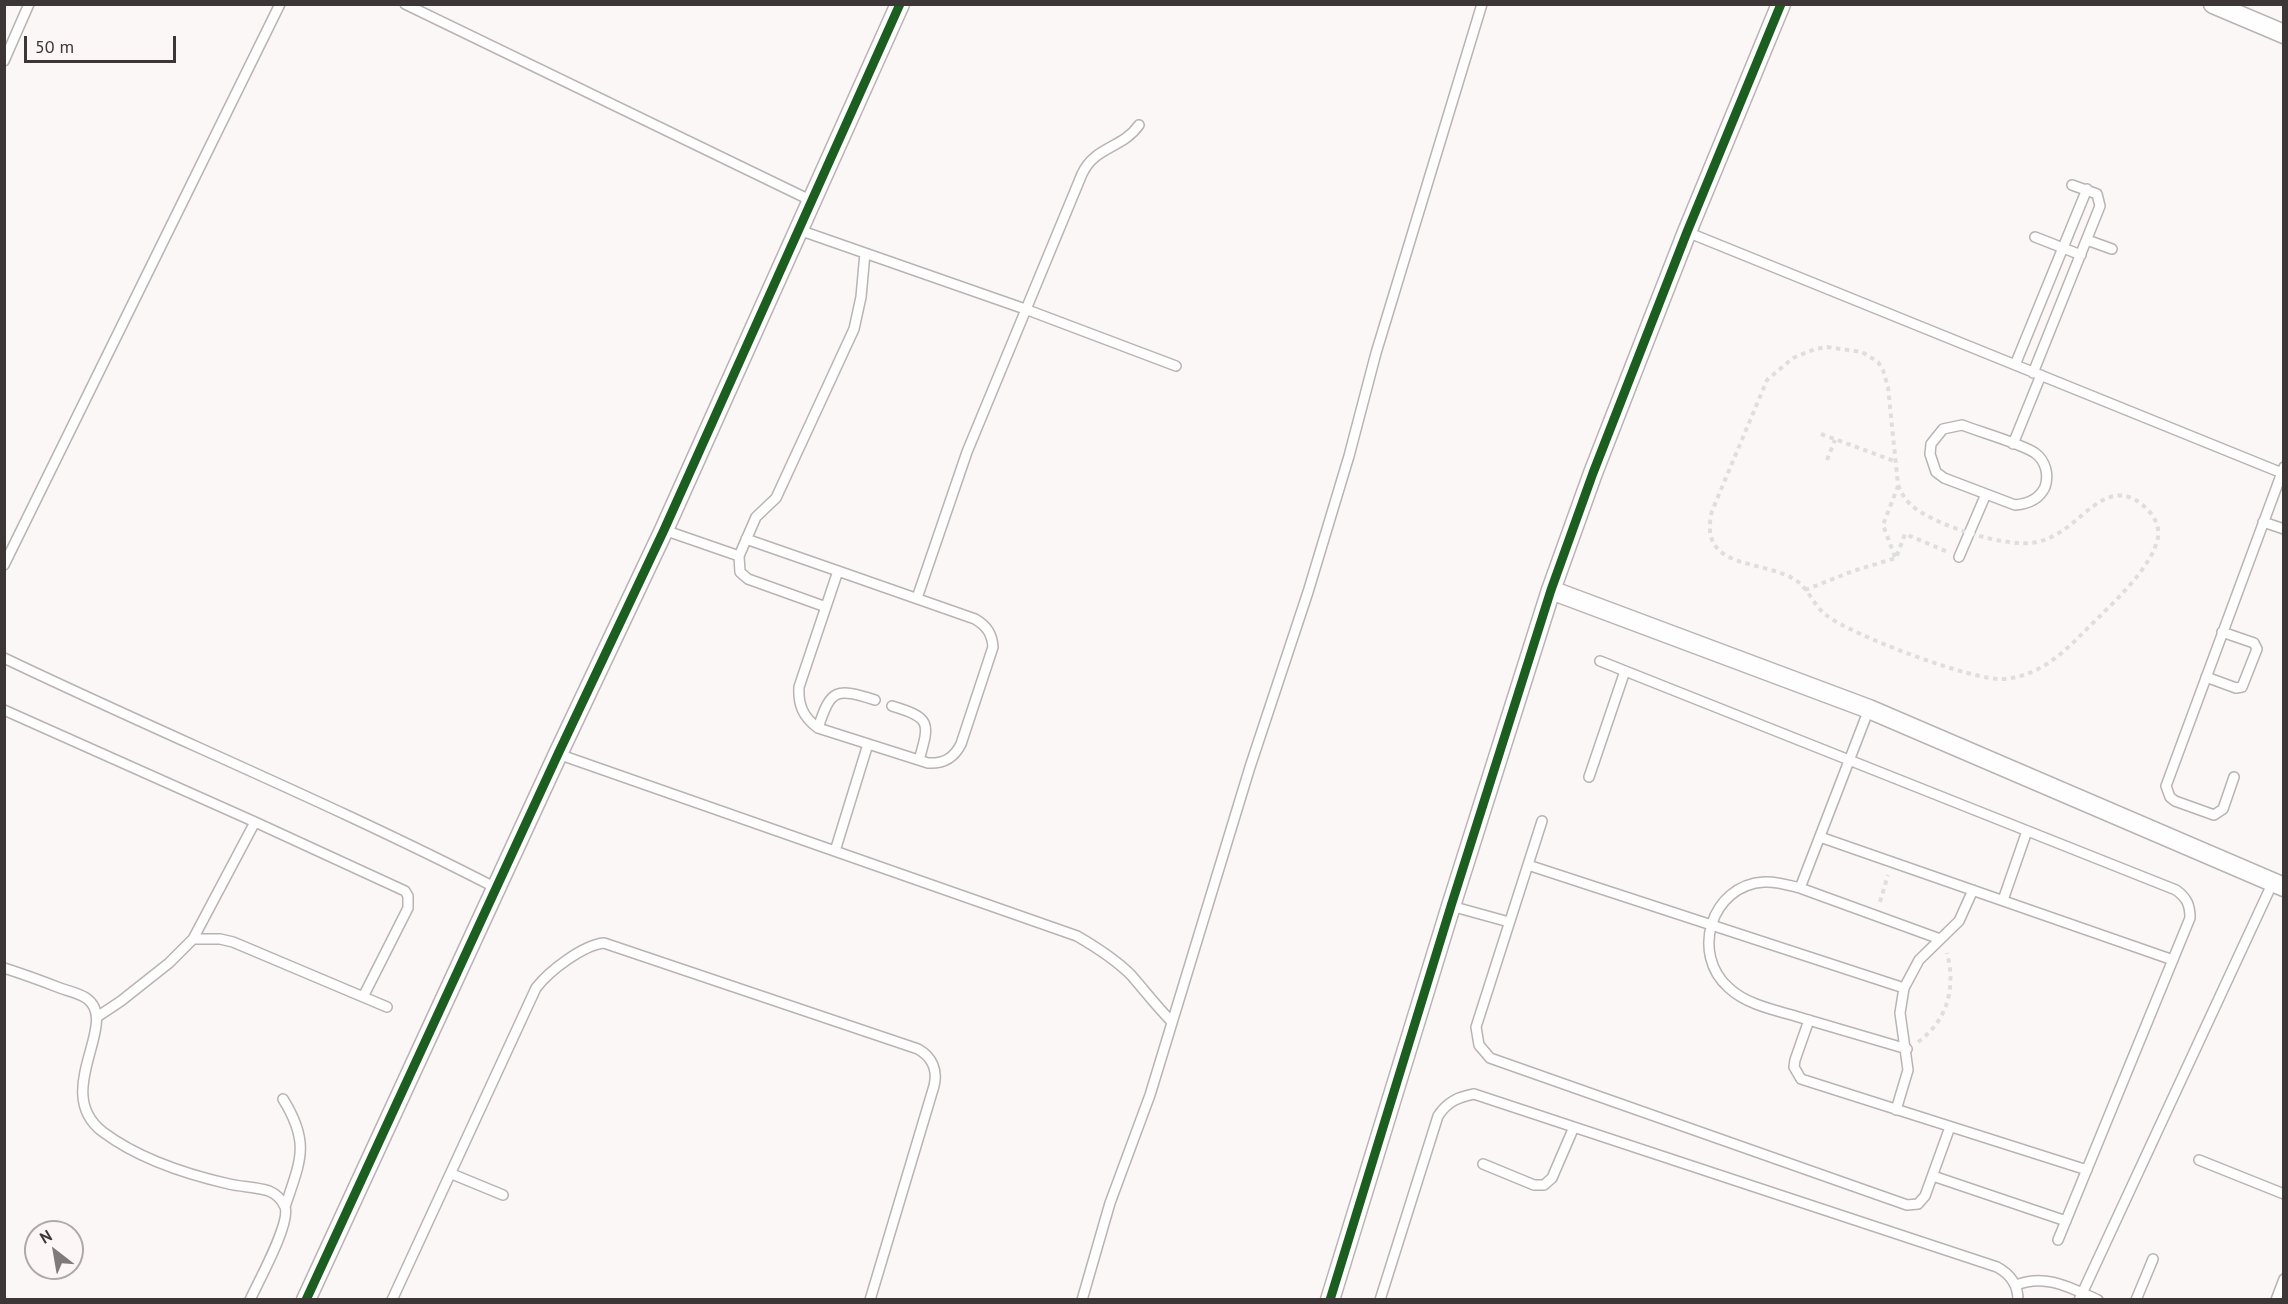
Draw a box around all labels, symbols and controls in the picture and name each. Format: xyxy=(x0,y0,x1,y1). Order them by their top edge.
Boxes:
scale bar xyxy=(27,24,178,62)
text: 50 m xyxy=(35,35,74,58)
north arrow xyxy=(24,1220,84,1280)
text: N xyxy=(36,1225,55,1248)

